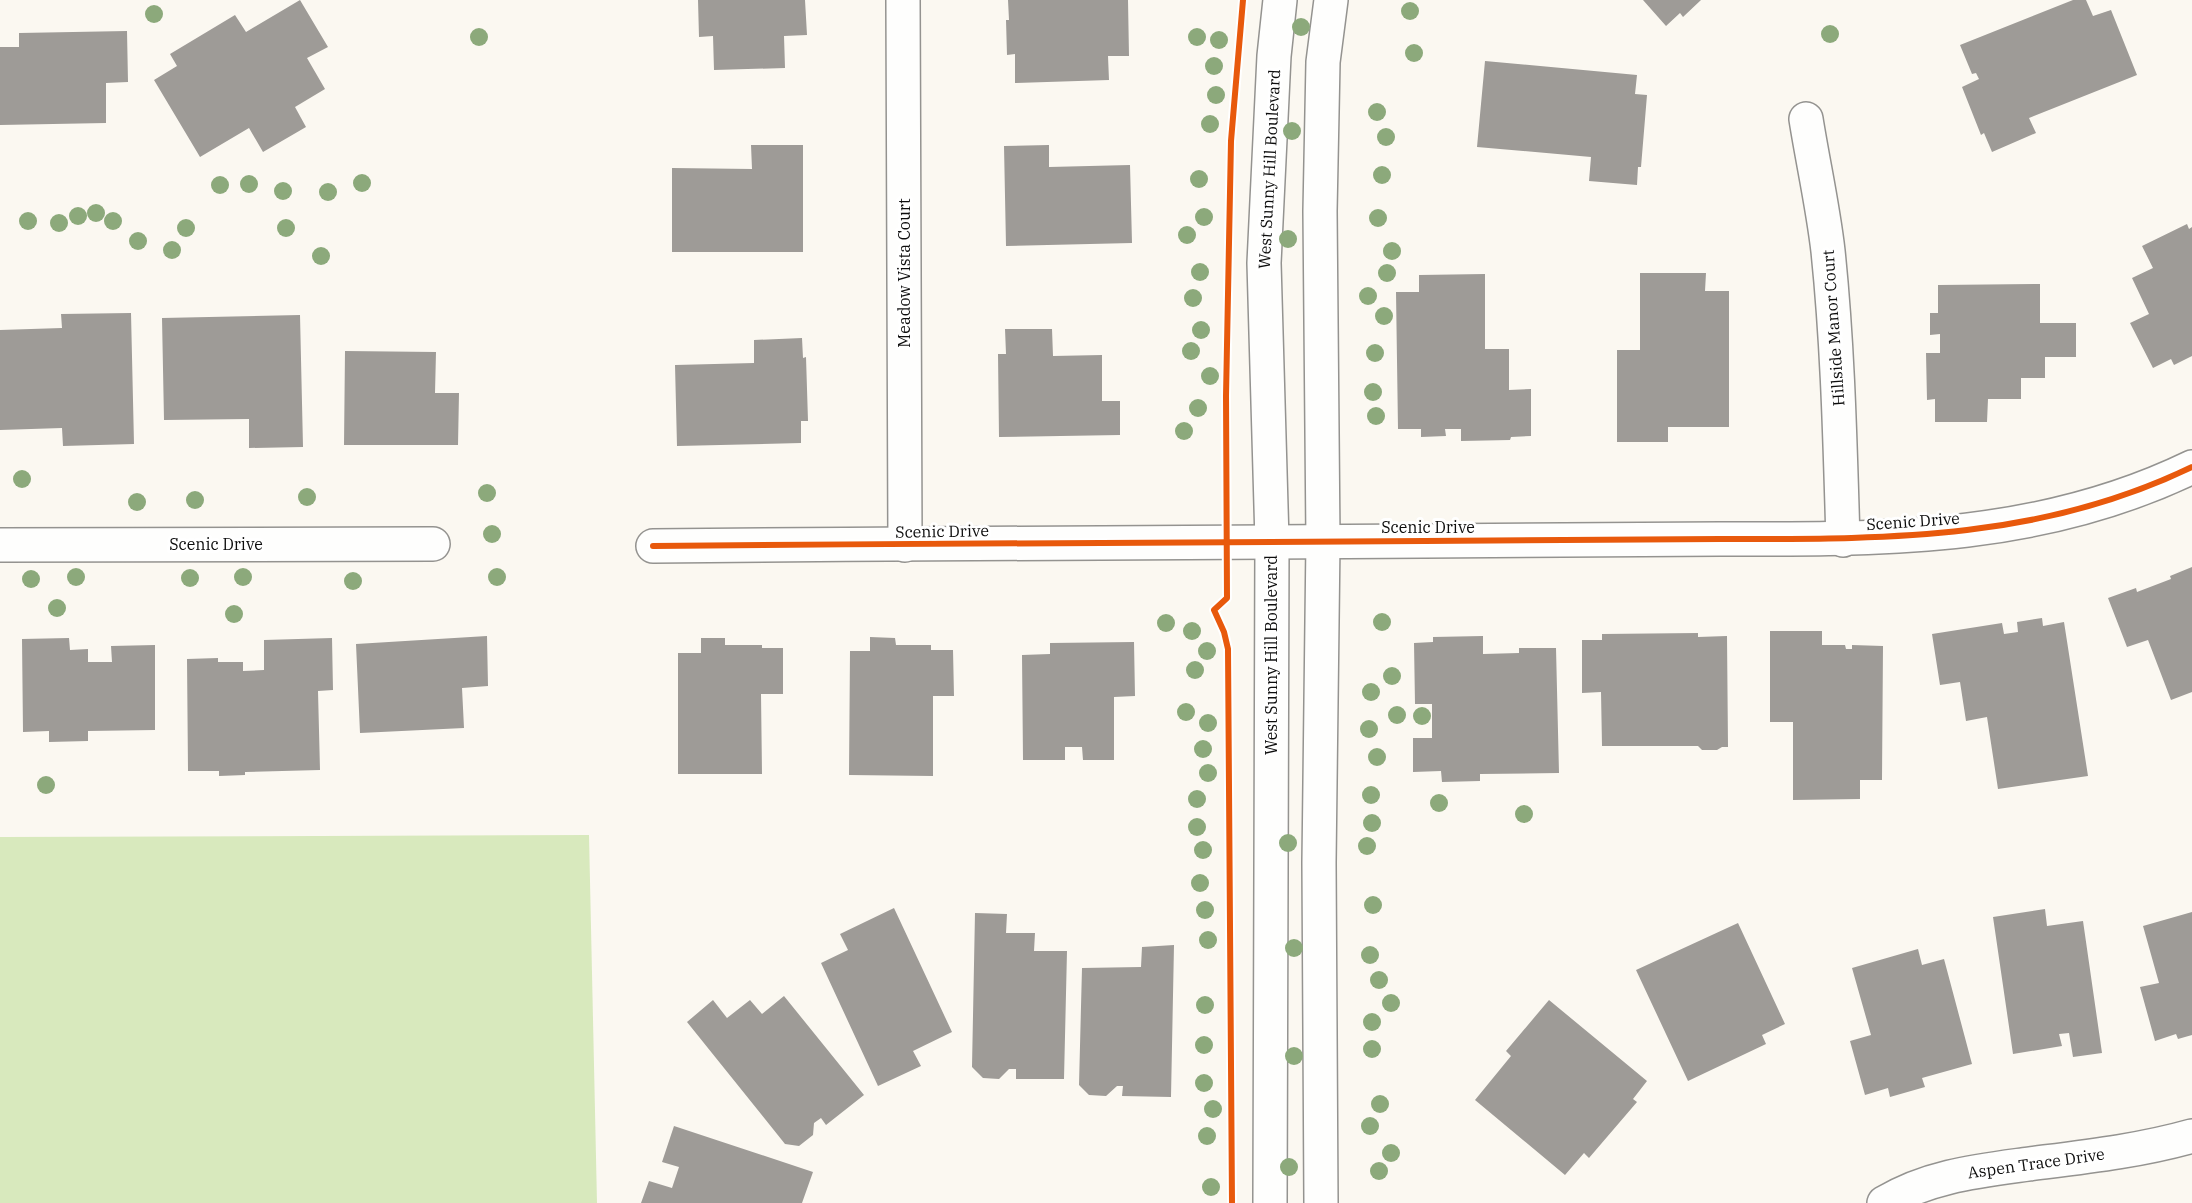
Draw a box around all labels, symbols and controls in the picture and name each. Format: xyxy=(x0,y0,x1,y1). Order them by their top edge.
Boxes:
street label: West Sunny Hill Boulevard xyxy=(1254,68,1284,269)
street label: Meadow Vista Court xyxy=(894,198,914,348)
street label: Hillside Manor Court xyxy=(1818,249,1848,407)
street label: Scenic Drive xyxy=(1866,508,1960,534)
street label: Scenic Drive xyxy=(1381,517,1475,537)
street label: Scenic Drive xyxy=(895,520,989,542)
street label: Scenic Drive xyxy=(169,534,263,554)
street label: West Sunny Hill Boulevard xyxy=(1261,555,1281,755)
street label: Aspen Trace Drive xyxy=(1966,1143,2106,1183)

